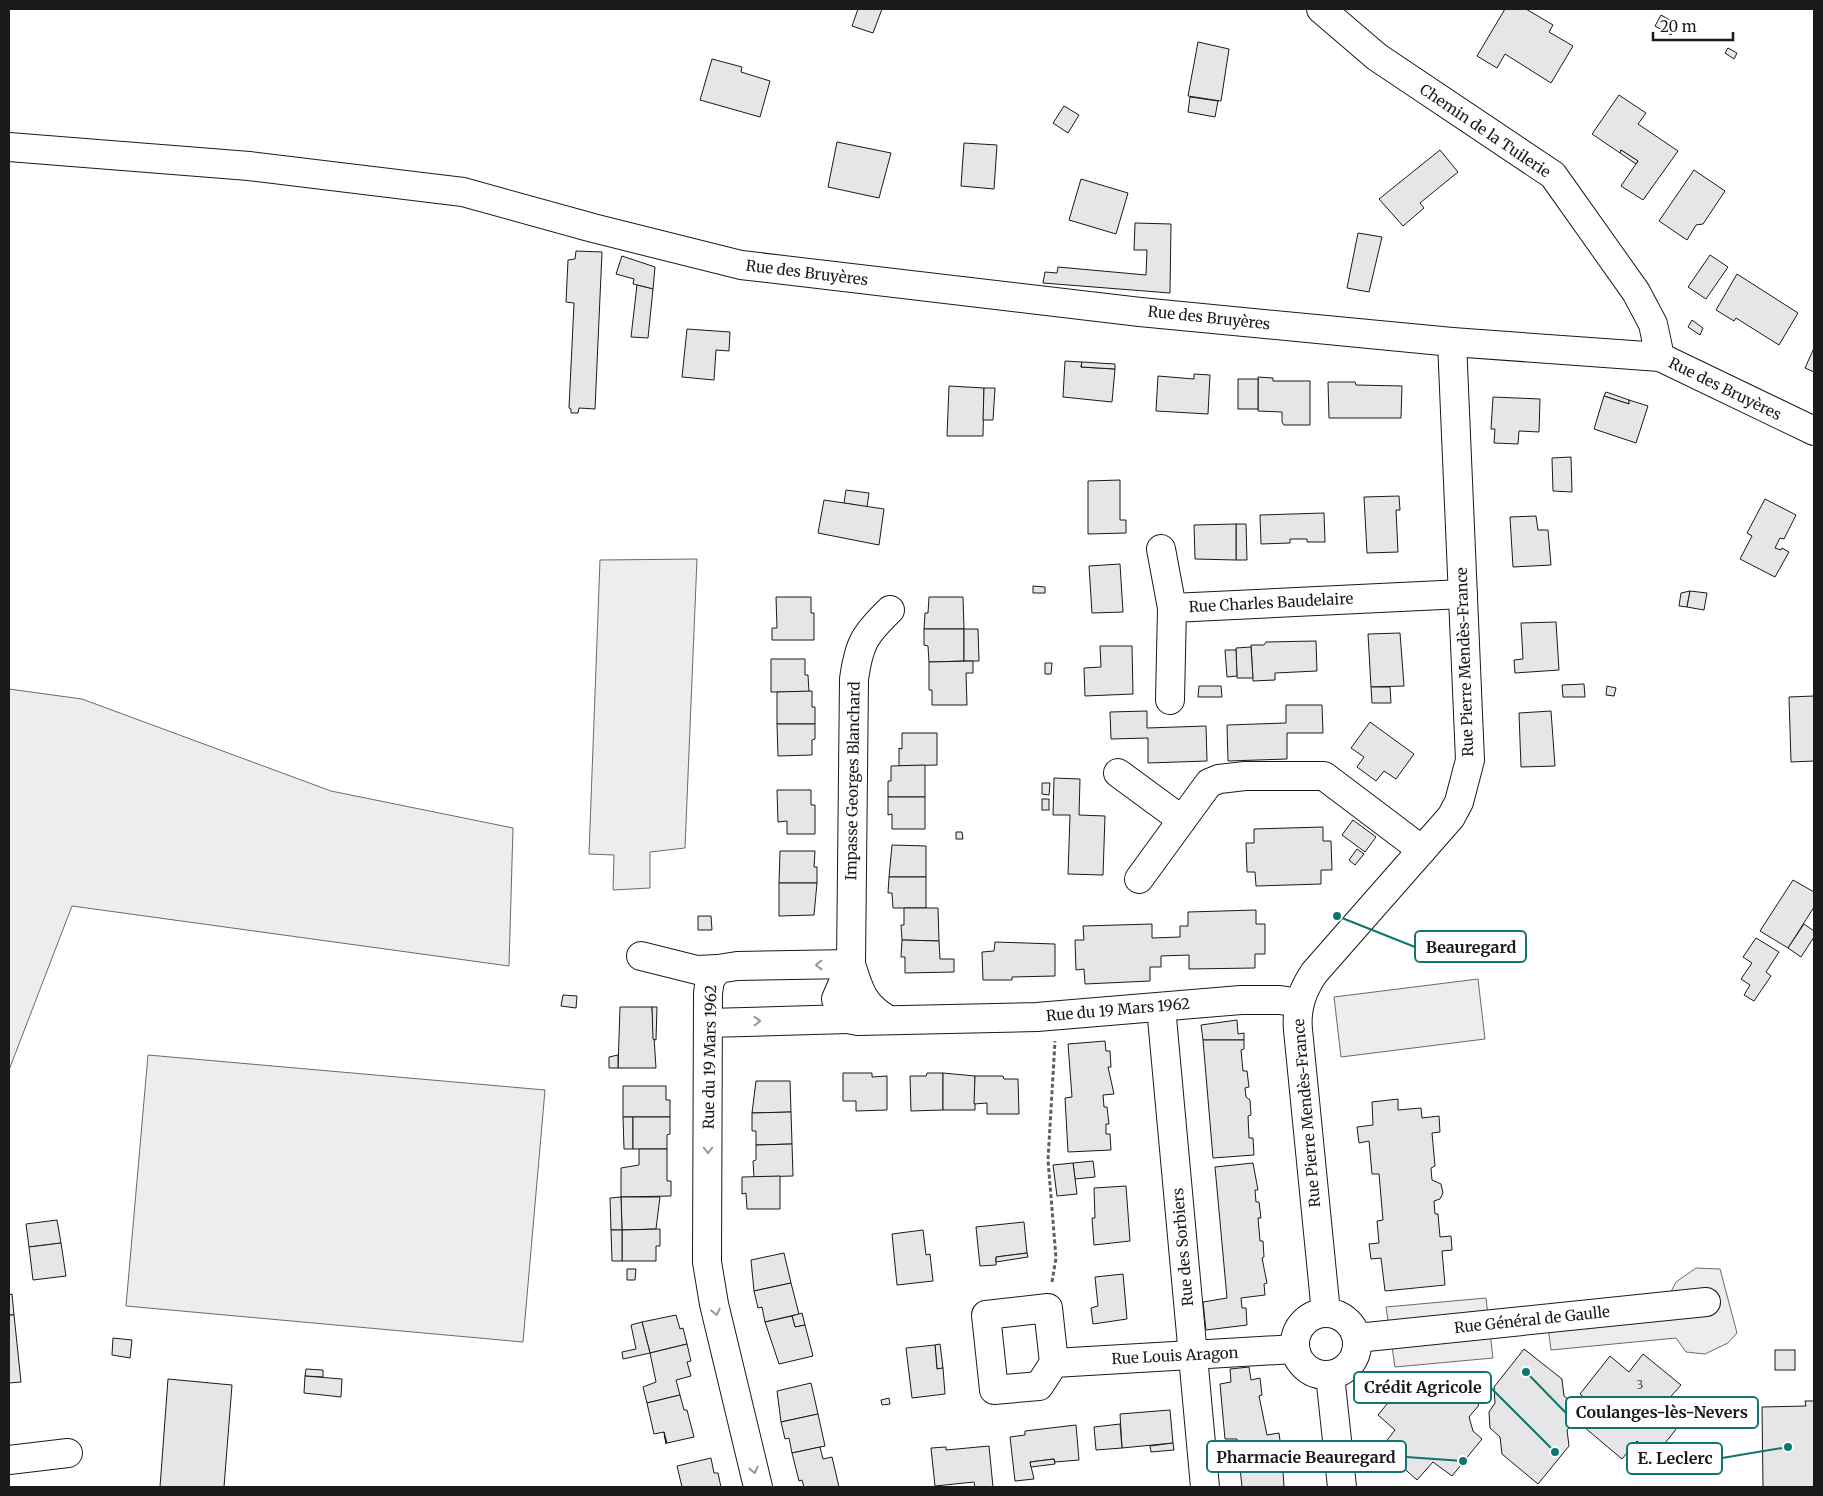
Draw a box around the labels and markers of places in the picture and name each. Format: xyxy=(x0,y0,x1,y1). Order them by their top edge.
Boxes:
callout: Beauregard xyxy=(1415,931,1526,962)
callout: Crédit Agricole xyxy=(1354,1372,1491,1403)
callout: Coulanges-lès-Nevers xyxy=(1566,1397,1758,1428)
callout: Pharmacie Beauregard xyxy=(1207,1441,1406,1472)
callout: E. Leclerc xyxy=(1627,1443,1722,1474)

